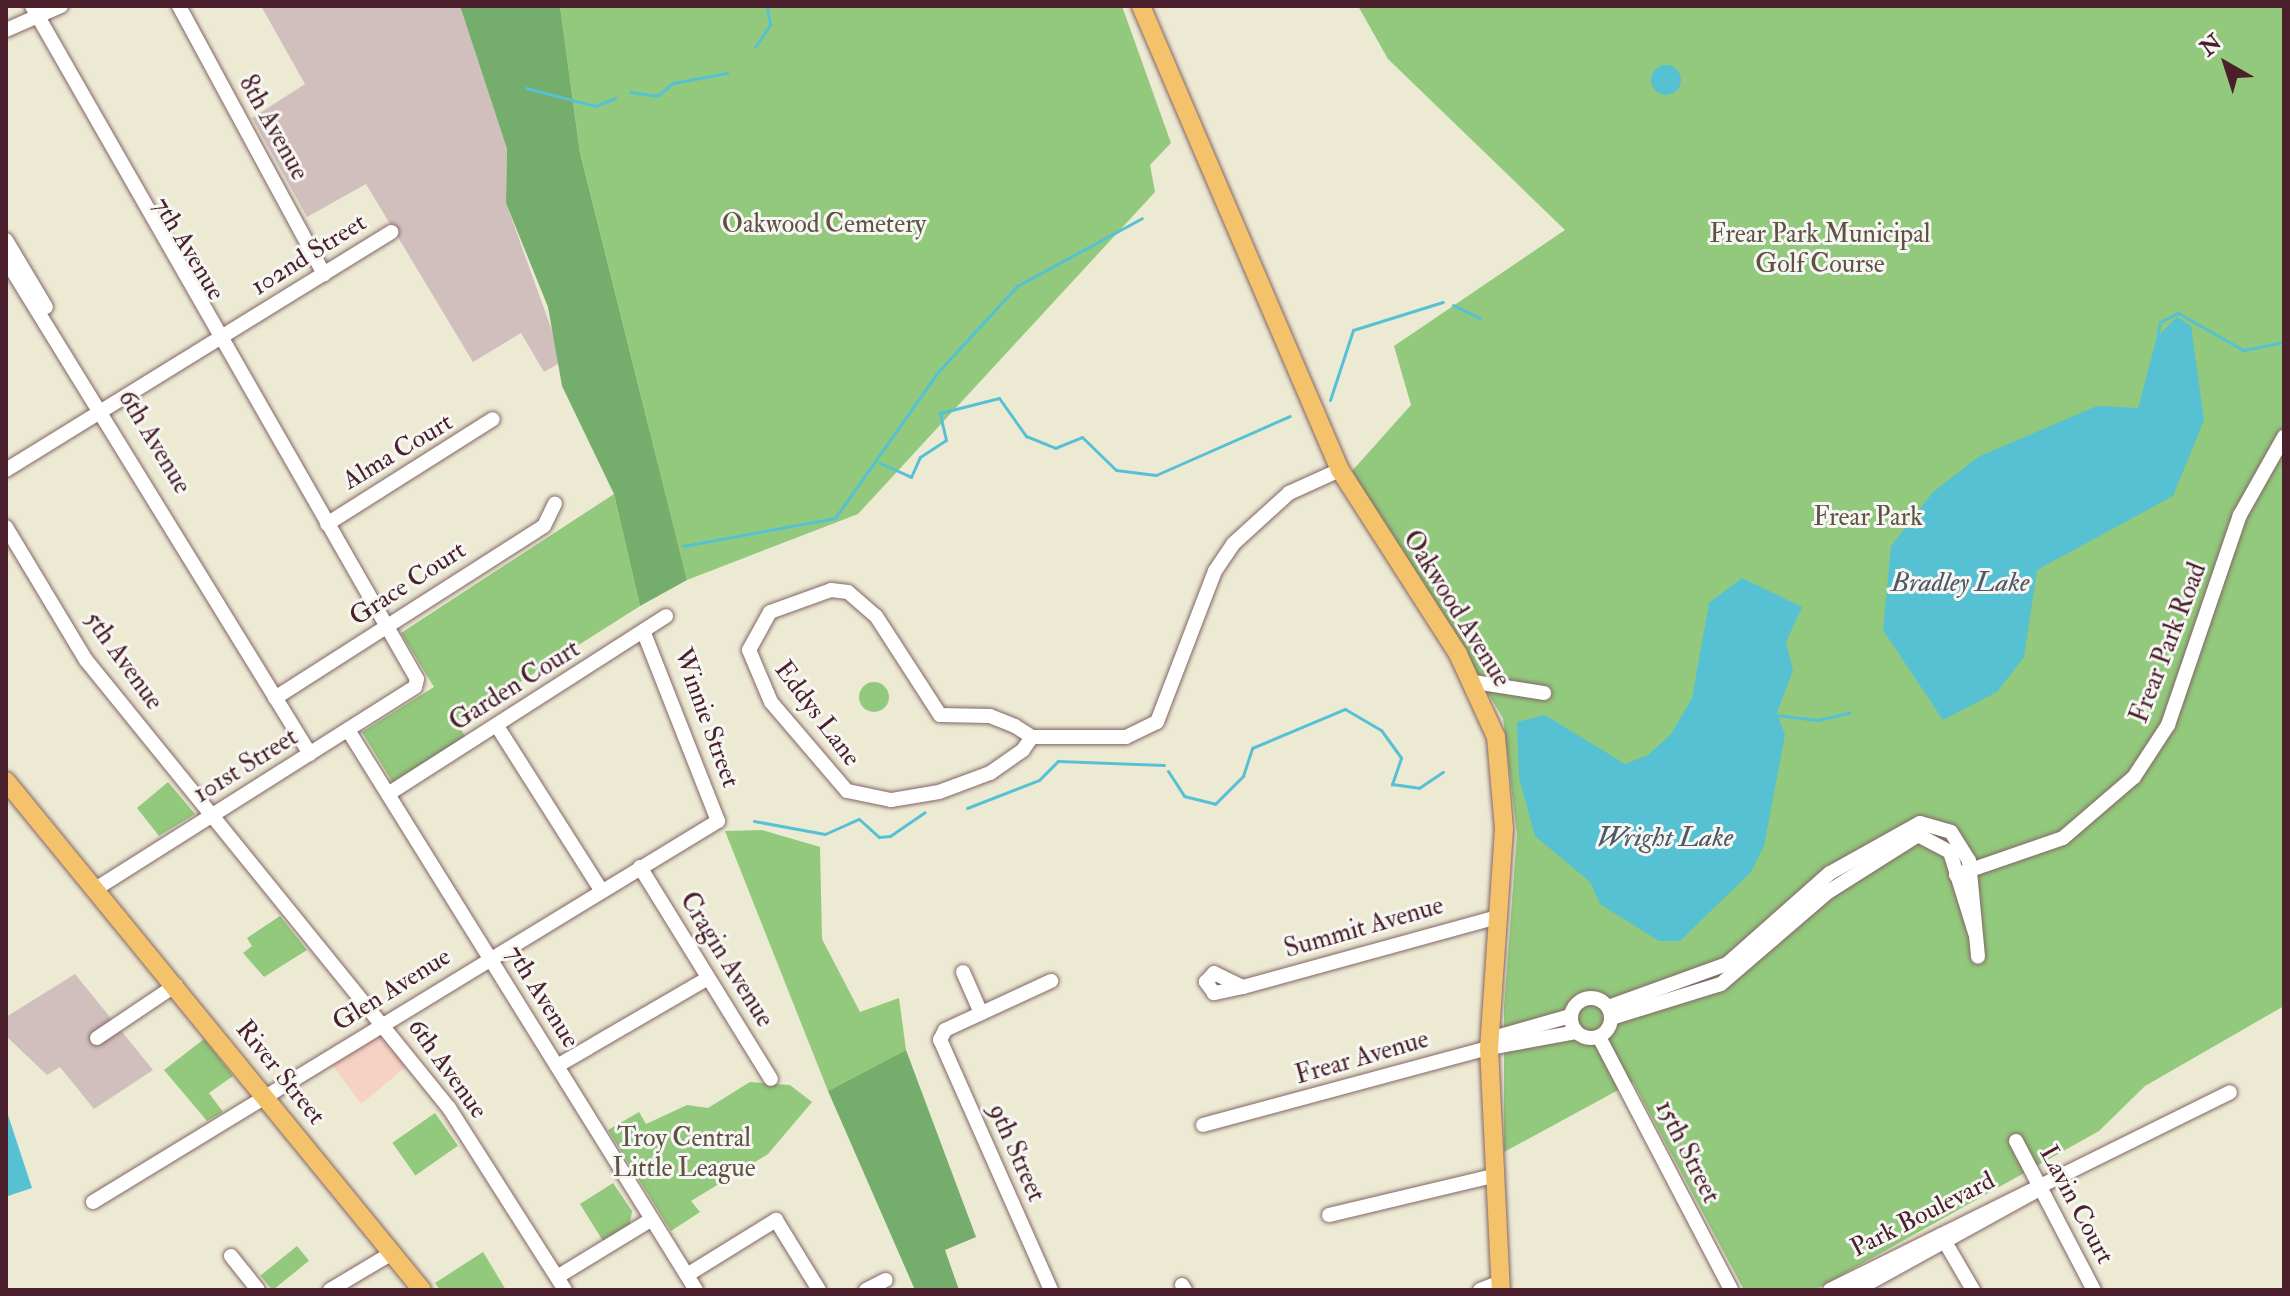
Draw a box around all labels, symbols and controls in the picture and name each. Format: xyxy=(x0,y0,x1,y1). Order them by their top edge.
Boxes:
north arrow xyxy=(2186,24,2266,104)
text: N xyxy=(2194,28,2227,62)
street label: 8th Avenue xyxy=(231,70,315,186)
street label: 7th Avenue xyxy=(145,192,231,306)
street label: 102nd Street xyxy=(246,207,372,303)
park label: Oakwood Cemetery xyxy=(722,209,926,241)
park label: Frear Park Municipal Golf Course xyxy=(1709,219,1931,280)
street label: 6th Avenue xyxy=(111,384,197,500)
street label: Alma Court xyxy=(337,407,459,497)
park label: Frear Park xyxy=(1813,502,1923,534)
street label: Oakwood Avenue xyxy=(1395,525,1517,693)
street label: Grace Court xyxy=(344,535,472,633)
street label: Frear Park Road xyxy=(2124,558,2214,728)
water label: Bradley Lake xyxy=(1891,566,2029,600)
street label: 5th Avenue xyxy=(77,606,169,716)
street label: Garden Court xyxy=(444,634,586,738)
street label: Winnie Street xyxy=(666,644,746,792)
street label: Eddys Lane xyxy=(767,655,867,773)
street label: 101st Street xyxy=(188,722,304,810)
water label: Wright Lake xyxy=(1597,821,1733,855)
street label: Cragin Avenue xyxy=(672,887,780,1033)
street label: Summit Avenue xyxy=(1281,890,1447,966)
street label: 7th Avenue xyxy=(498,940,586,1054)
street label: Glen Avenue xyxy=(327,941,457,1039)
street label: 6th Avenue xyxy=(400,1013,494,1125)
street label: River Street xyxy=(229,1015,331,1131)
street label: Frear Avenue xyxy=(1292,1024,1432,1092)
street label: 15th Street xyxy=(1648,1096,1726,1208)
street label: 9th Street xyxy=(981,1099,1051,1207)
park label: Troy Central Little League xyxy=(612,1123,756,1184)
street label: Lavin Court xyxy=(2032,1141,2120,1269)
street label: Park Boulevard xyxy=(1846,1165,2000,1265)

